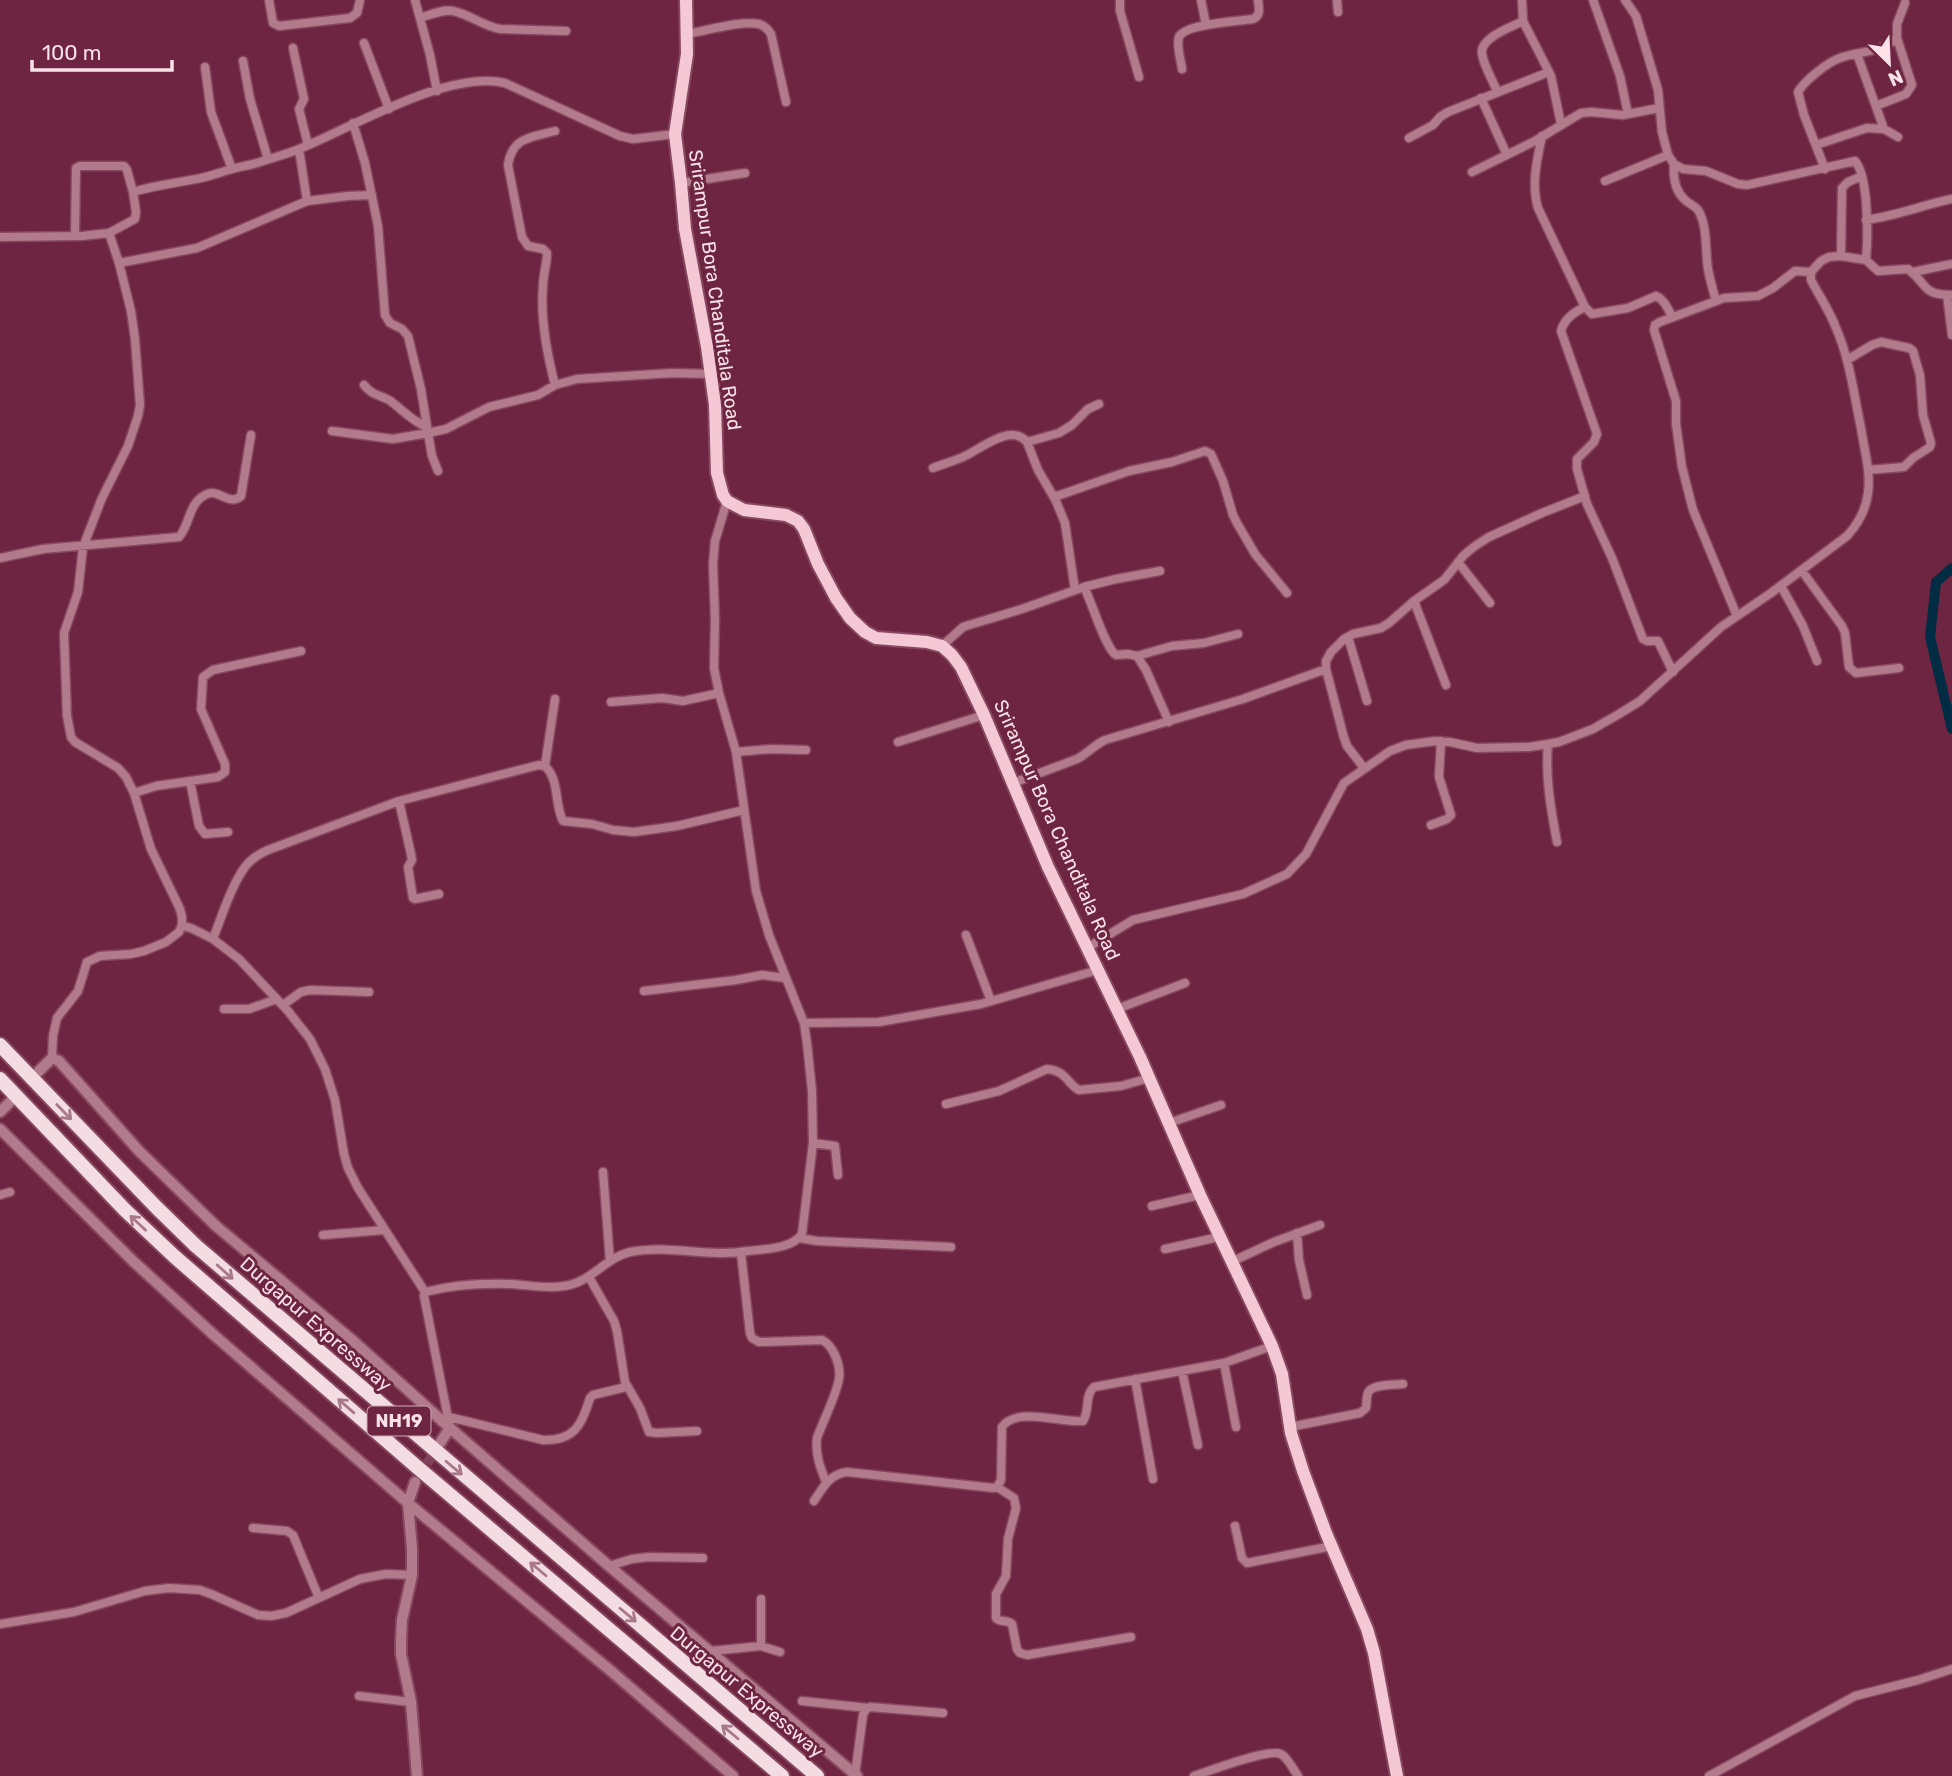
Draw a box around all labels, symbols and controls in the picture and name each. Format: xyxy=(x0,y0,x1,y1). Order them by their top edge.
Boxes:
scale bar xyxy=(32,28,172,72)
north arrow xyxy=(1854,28,1924,98)
text: 100 m xyxy=(42,40,101,65)
text: N xyxy=(1885,65,1907,91)
street label: Srirampur Bora Chanditala Road xyxy=(684,148,746,432)
street label: Srirampur Bora Chanditala Road xyxy=(989,696,1125,964)
one-way arrow xyxy=(56,1103,73,1120)
one-way arrow xyxy=(130,1215,147,1232)
street label: Durgapur Expressway xyxy=(236,1252,396,1396)
one-way arrow xyxy=(216,1264,234,1280)
one-way arrow xyxy=(337,1398,355,1414)
road number: NH19 xyxy=(368,1406,430,1436)
one-way arrow xyxy=(445,1460,463,1476)
one-way arrow xyxy=(529,1561,547,1577)
one-way arrow xyxy=(618,1607,636,1623)
street label: Durgapur Expressway xyxy=(666,1621,828,1763)
one-way arrow xyxy=(721,1724,739,1740)

